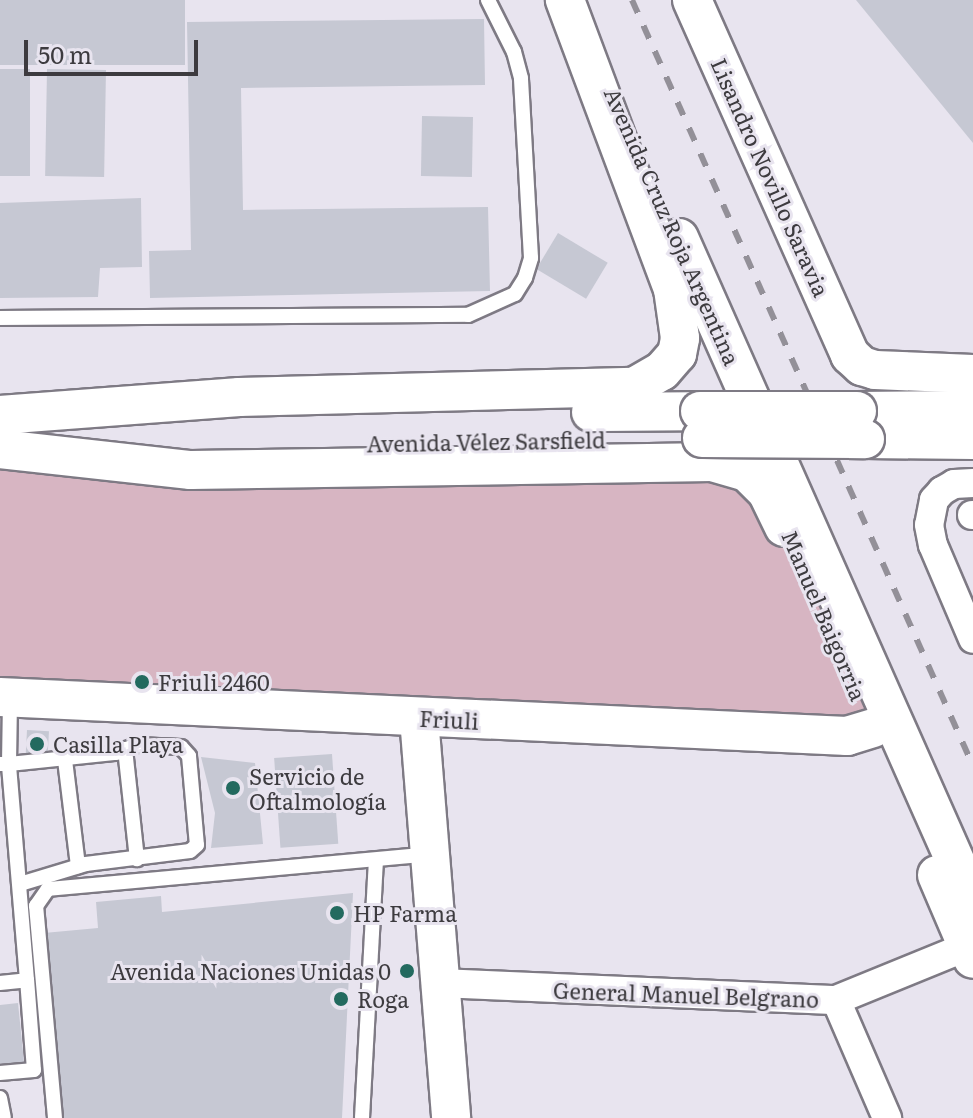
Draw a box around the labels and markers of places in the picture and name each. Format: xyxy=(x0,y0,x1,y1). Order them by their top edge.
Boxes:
place label: Friuli 2460 xyxy=(158,669,270,695)
marker: Friuli 2460 xyxy=(133,673,151,691)
place label: Casilla Playa xyxy=(53,731,184,757)
marker: Casilla Playa xyxy=(28,735,46,753)
place label: Servicio de Oftalmología xyxy=(249,762,386,814)
marker: Servicio de Oftalmología xyxy=(224,779,242,797)
place label: HP Farma xyxy=(353,900,457,926)
marker: HP Farma xyxy=(328,904,346,922)
place label: Avenida Naciones Unidas 0 xyxy=(110,958,391,984)
marker: Avenida Naciones Unidas 0 xyxy=(398,962,416,980)
place label: Roga xyxy=(357,986,409,1012)
marker: Roga xyxy=(332,990,350,1008)

